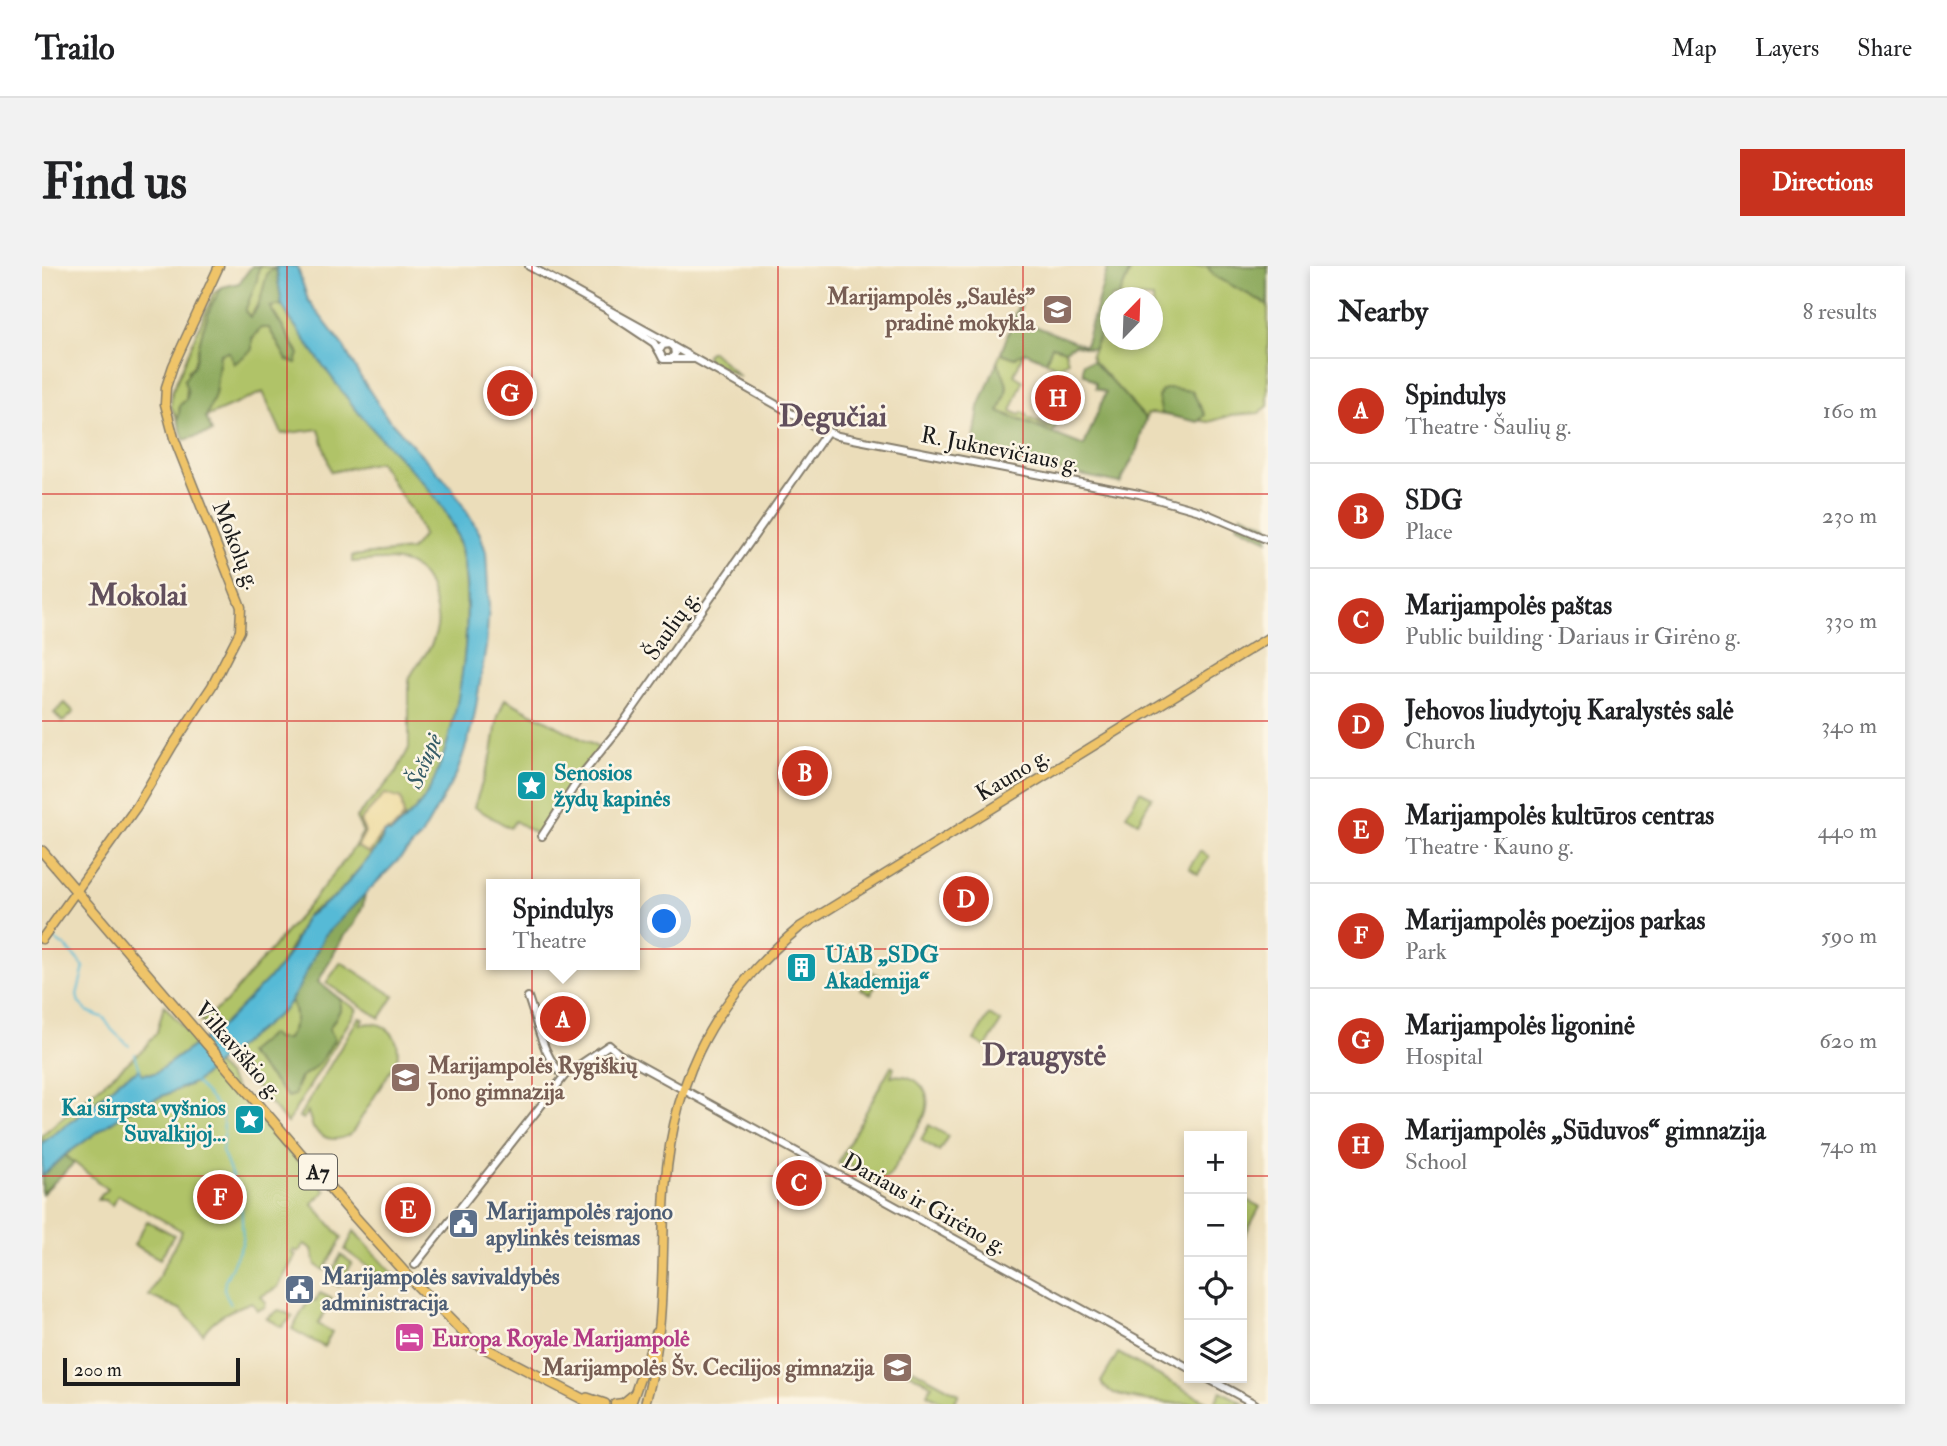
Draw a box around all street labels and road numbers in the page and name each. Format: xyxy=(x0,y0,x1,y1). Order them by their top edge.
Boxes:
street label: R. Juknevičiaus g. xyxy=(918,420,1081,479)
street label: Mokolų g. xyxy=(206,497,267,594)
street label: Šaulių g. xyxy=(637,585,706,666)
street label: Kauno g. xyxy=(970,741,1054,808)
street label: Vilkaviškio g. xyxy=(188,995,289,1105)
street label: Dariaus ir Girėno g. xyxy=(838,1146,1012,1261)
road number: A7 xyxy=(299,1154,337,1189)

